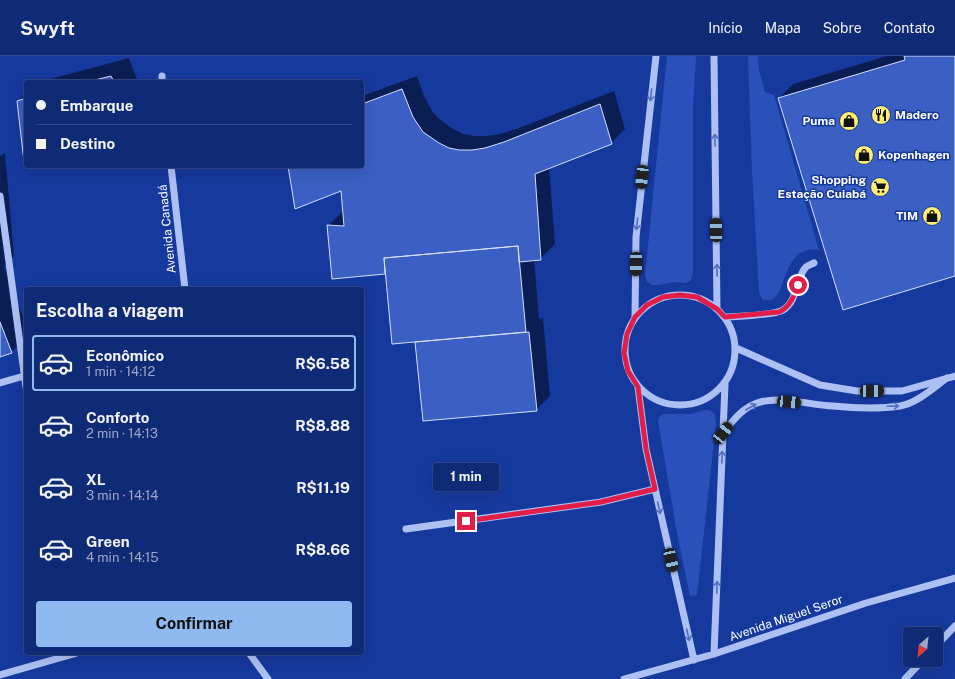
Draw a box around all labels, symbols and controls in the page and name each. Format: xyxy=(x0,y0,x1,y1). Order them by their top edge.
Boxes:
text: Swyft xyxy=(20,17,75,39)
text: Início xyxy=(708,20,743,36)
text: Mapa xyxy=(765,20,801,36)
text: Sobre xyxy=(823,20,862,36)
text: Contato xyxy=(884,20,935,36)
one-way arrow xyxy=(648,88,655,101)
text: Embarque xyxy=(60,97,133,114)
restaurant icon: Madero xyxy=(870,104,892,126)
place label: Madero xyxy=(895,108,939,122)
shop icon: Puma xyxy=(838,110,860,132)
place label: Puma xyxy=(803,114,835,128)
one-way arrow xyxy=(711,134,719,147)
text: Destino xyxy=(60,135,115,152)
shop icon: Kopenhagen xyxy=(853,144,875,166)
place label: Kopenhagen xyxy=(878,148,950,162)
car xyxy=(635,164,649,190)
place label: Shopping Estação Cuiabá xyxy=(778,173,866,201)
supermarket icon: Shopping Estação Cuiabá xyxy=(869,176,891,198)
street label: Avenida Canadá xyxy=(155,184,179,274)
shop icon: TIM xyxy=(921,205,943,227)
place label: TIM xyxy=(896,209,918,223)
one-way arrow xyxy=(634,217,641,230)
car xyxy=(710,218,722,242)
car xyxy=(630,252,642,276)
one-way arrow xyxy=(713,264,721,277)
route start xyxy=(789,276,807,294)
text: Escolha a viagem xyxy=(36,300,184,321)
icon: car xyxy=(38,345,74,381)
text: Econômico xyxy=(86,347,164,364)
text: R$6.58 xyxy=(295,355,350,372)
text: 1 min · 14:12 xyxy=(86,364,155,379)
car xyxy=(860,385,884,397)
car xyxy=(777,395,801,409)
one-way arrow xyxy=(745,402,757,410)
one-way arrow xyxy=(886,402,899,410)
icon: car xyxy=(38,407,74,443)
text: Conforto xyxy=(86,409,149,426)
text: R$8.88 xyxy=(295,417,350,434)
car xyxy=(711,420,735,446)
text: 2 min · 14:13 xyxy=(86,426,158,441)
one-way arrow xyxy=(718,451,726,464)
callout: 1 min xyxy=(433,463,499,491)
icon: car xyxy=(38,469,74,505)
text: 1 min xyxy=(450,469,482,484)
text: XL xyxy=(86,471,105,488)
text: R$11.19 xyxy=(296,479,350,496)
text: 3 min · 14:14 xyxy=(86,488,158,503)
one-way arrow xyxy=(656,501,664,514)
route end xyxy=(457,512,475,530)
icon: car xyxy=(38,531,74,567)
text: Green xyxy=(86,533,130,550)
text: R$8.66 xyxy=(295,541,350,558)
car xyxy=(662,547,680,573)
text: 4 min · 14:15 xyxy=(86,550,159,565)
one-way arrow xyxy=(713,581,720,594)
street label: Avenida Miguel Seror xyxy=(727,592,845,644)
button: Confirmar xyxy=(36,601,352,647)
north arrow xyxy=(903,627,943,667)
map controls xyxy=(903,627,943,667)
one-way arrow xyxy=(685,628,693,641)

